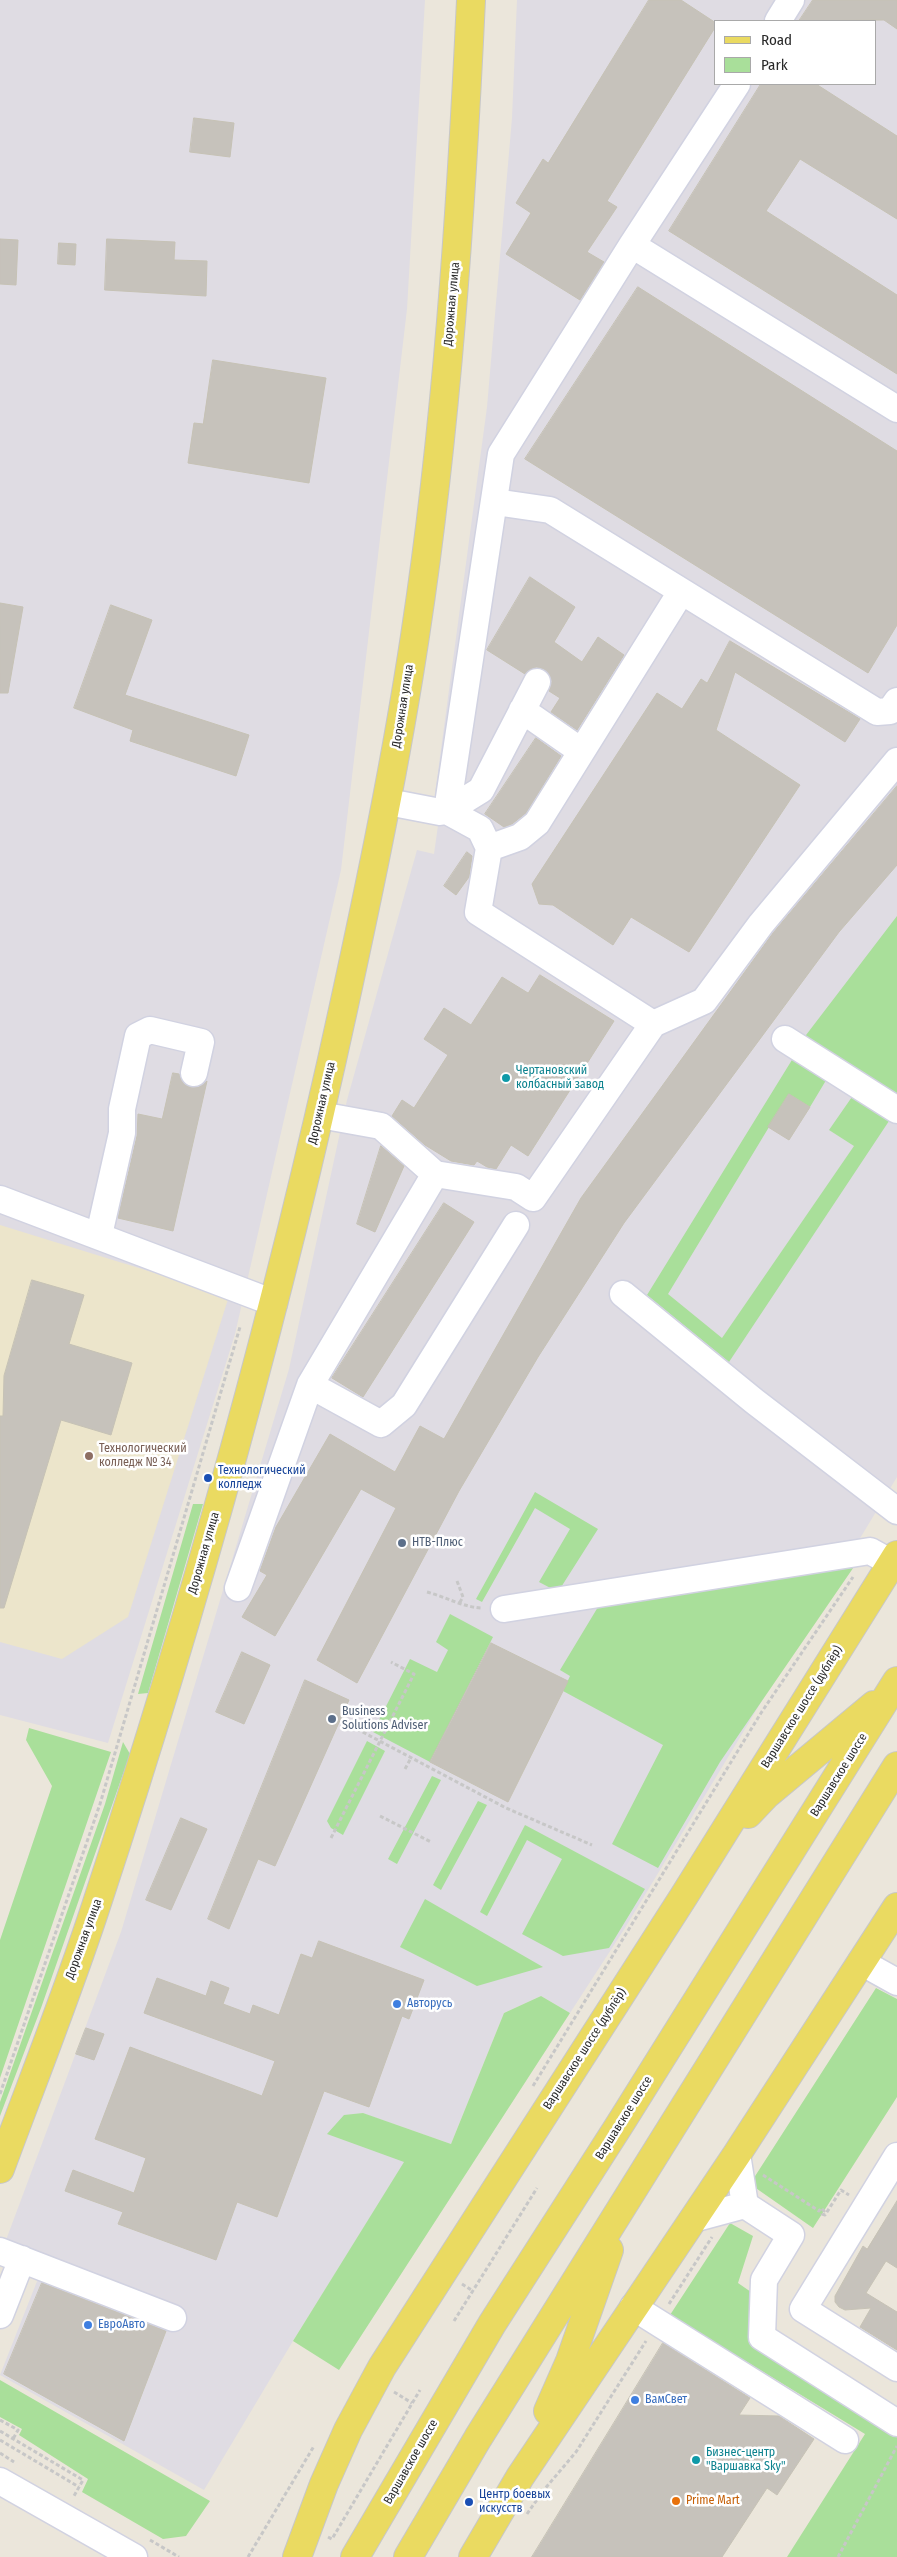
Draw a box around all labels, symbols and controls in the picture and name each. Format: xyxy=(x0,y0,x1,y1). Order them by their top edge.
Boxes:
legend xyxy=(714,20,877,85)
text: Road xyxy=(761,31,792,49)
text: Park xyxy=(761,56,788,74)
street label: Дорожная улица xyxy=(441,261,463,347)
street label: Дорожная улица xyxy=(389,663,417,749)
street label: Дорожная улица xyxy=(305,1060,339,1146)
place label: Чертановский колбасный завод xyxy=(516,1064,604,1092)
marker: Чертановский колбасный завод xyxy=(500,1072,512,1084)
place label: Технологический колледж № 34 xyxy=(99,1442,187,1470)
marker: Технологический колледж № 34 xyxy=(83,1450,95,1462)
place label: Технологический колледж xyxy=(218,1464,306,1492)
marker: Технологический колледж xyxy=(202,1472,214,1484)
street label: Дорожная улица xyxy=(185,1510,223,1596)
place label: НТВ-Плюс xyxy=(412,1536,463,1550)
marker: НТВ-Плюс xyxy=(396,1537,408,1549)
street label: Варшавское шоссе (дублёр) xyxy=(758,1643,846,1771)
place label: Business Solutions Adviser xyxy=(342,1705,428,1733)
marker: Business Solutions Adviser xyxy=(326,1713,338,1725)
street label: Варшавское шоссе xyxy=(808,1731,870,1819)
street label: Дорожная улица xyxy=(63,1897,105,1981)
street label: Варшавское шоссе (дублёр) xyxy=(540,1986,630,2112)
place label: Авторусь xyxy=(407,1997,452,2011)
marker: Авторусь xyxy=(391,1998,403,2010)
street label: Варшавское шоссе xyxy=(593,2074,655,2162)
place label: ЕвроАвто xyxy=(98,2318,145,2332)
marker: ЕвроАвто xyxy=(82,2319,94,2331)
place label: ВамСвет xyxy=(645,2393,687,2407)
marker: ВамСвет xyxy=(629,2394,641,2406)
street label: Варшавское шоссе xyxy=(381,2417,441,2507)
place label: Бизнес-центр "Варшавка Sky" xyxy=(706,2446,785,2474)
marker: Бизнес-центр "Варшавка Sky" xyxy=(690,2454,702,2466)
place label: Центр боевых искусств xyxy=(479,2488,550,2516)
place label: Prime Mart xyxy=(686,2494,740,2508)
marker: Prime Mart xyxy=(670,2495,682,2507)
marker: Центр боевых искусств xyxy=(463,2496,475,2508)

